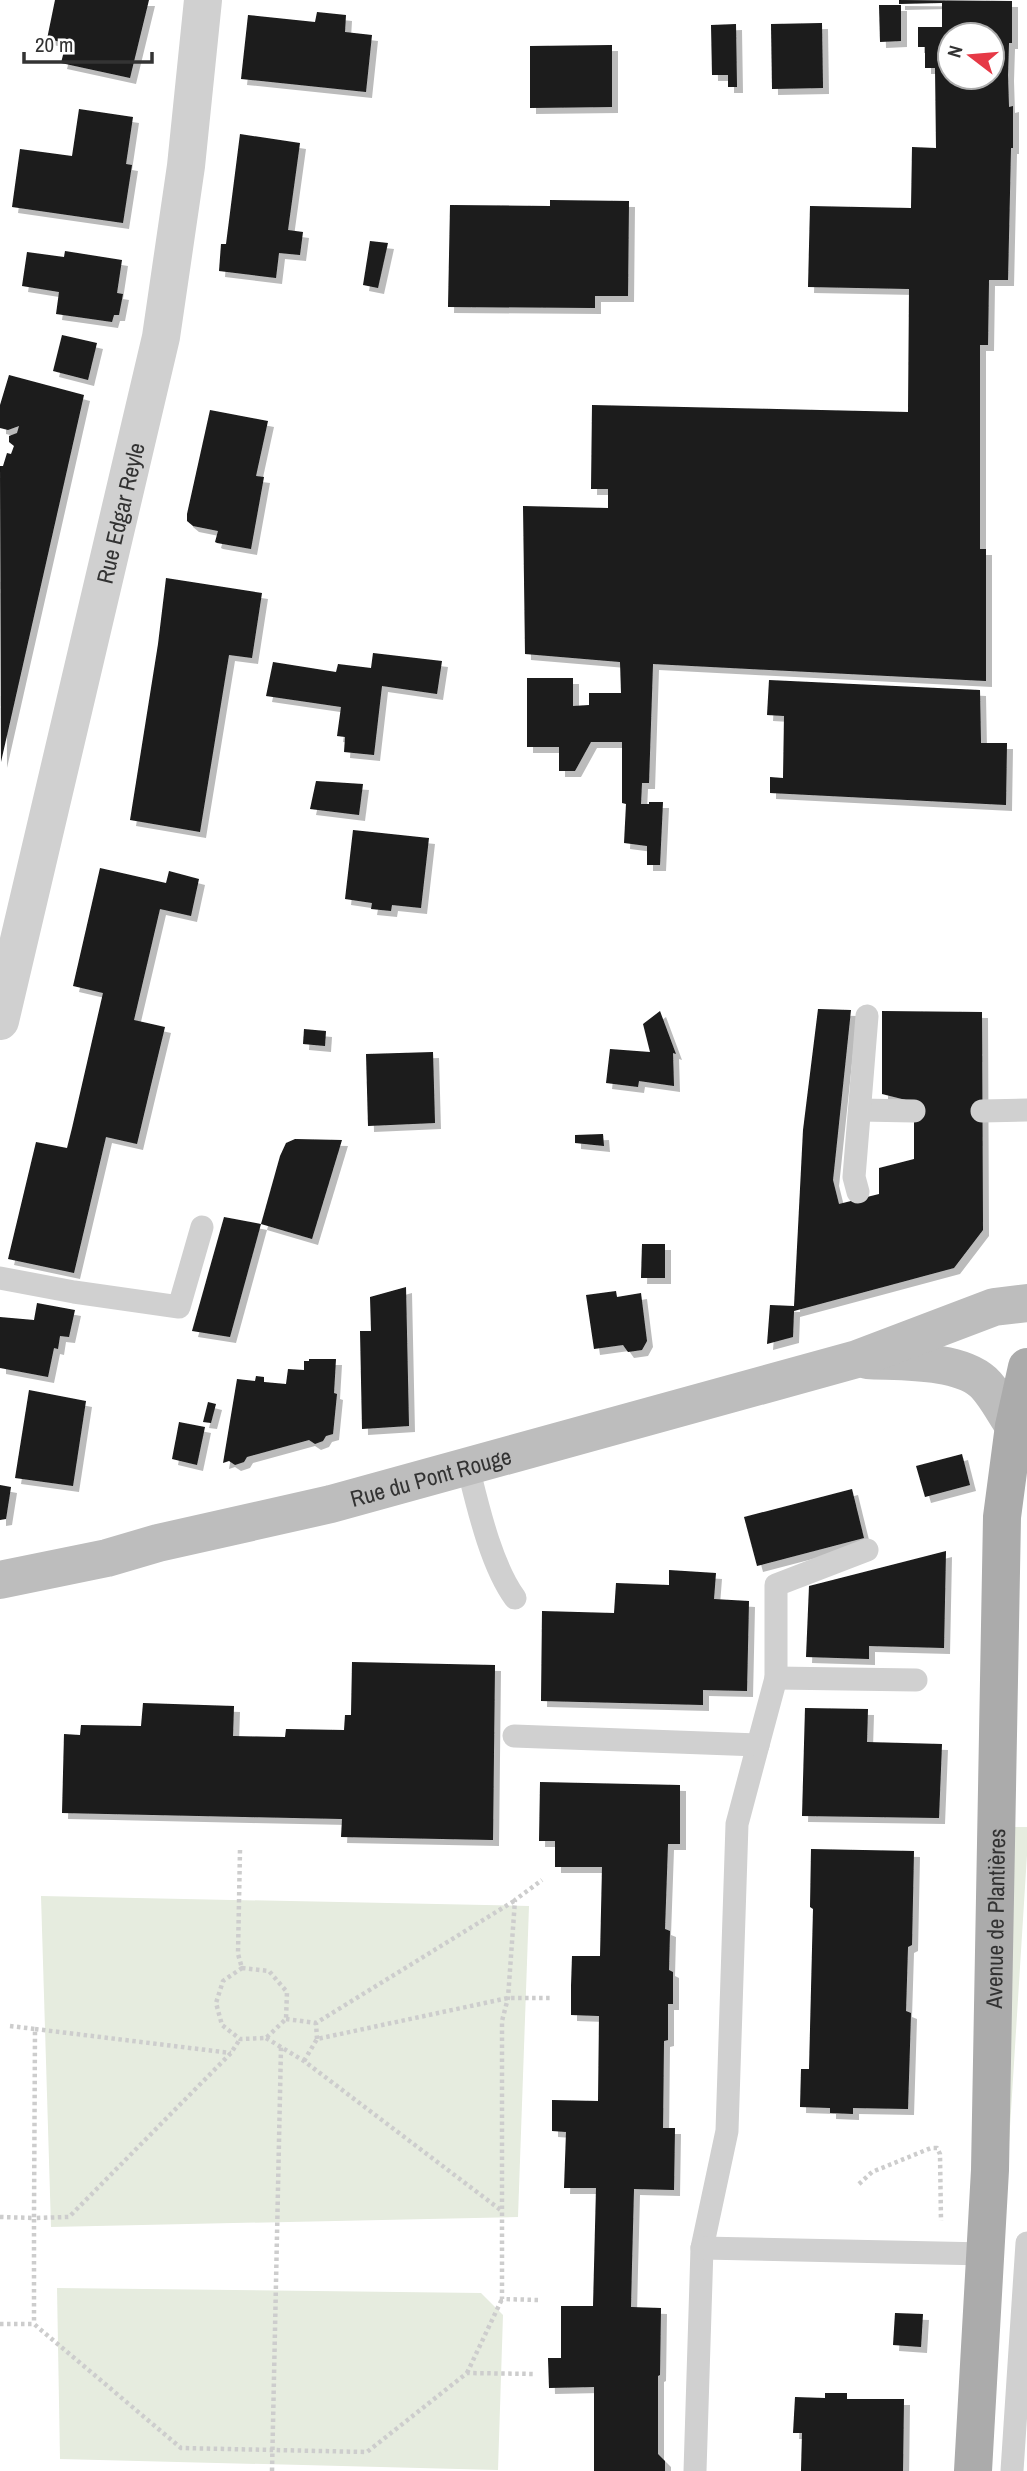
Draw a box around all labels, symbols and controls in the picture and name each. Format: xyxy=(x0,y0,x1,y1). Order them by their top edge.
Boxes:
scale bar xyxy=(24,21,152,65)
north arrow xyxy=(936,21,1006,91)
text: 20 m xyxy=(35,30,73,59)
text: N xyxy=(941,42,969,60)
street label: Rue Edgar Reyle xyxy=(88,439,151,586)
street label: Rue du Pont Rouge xyxy=(346,1440,515,1514)
street label: Avenue de Plantières xyxy=(977,1828,1012,2010)

